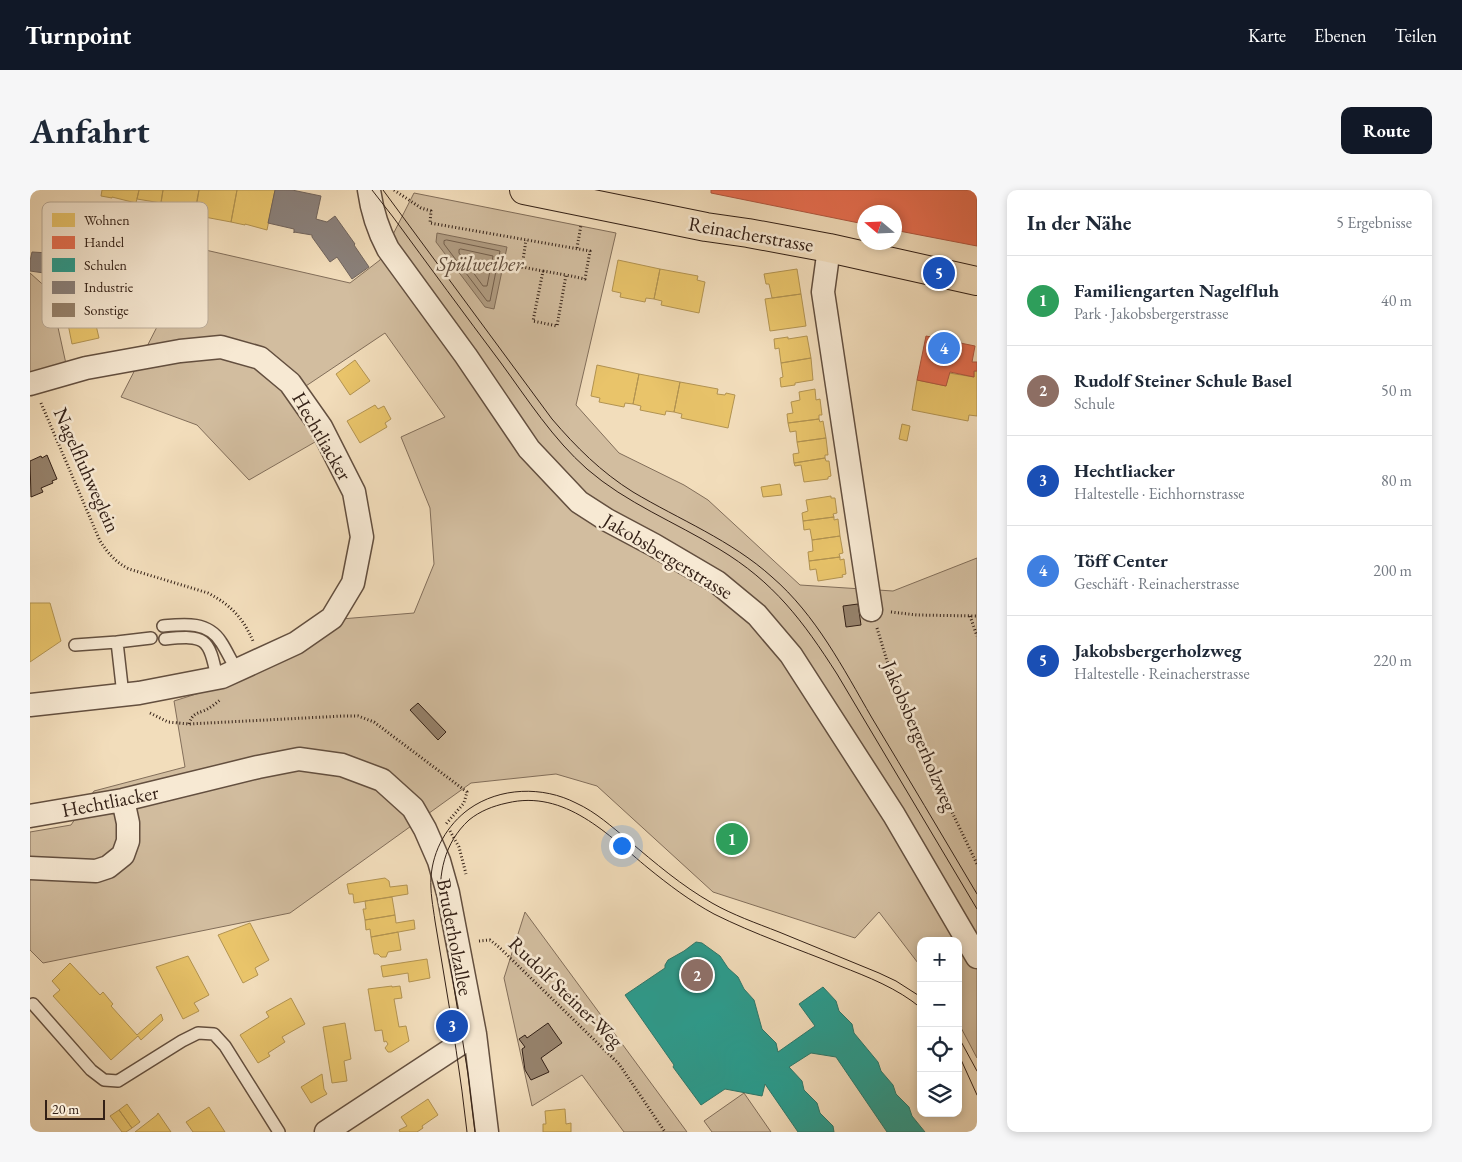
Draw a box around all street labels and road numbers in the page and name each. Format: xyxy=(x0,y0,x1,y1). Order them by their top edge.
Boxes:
street label: Reinacherstrasse xyxy=(686,210,816,258)
street label: Hechtliacker xyxy=(286,387,358,485)
street label: Nagelfluhweglein xyxy=(48,403,126,537)
street label: Jakobsbergerstrasse xyxy=(597,506,738,605)
street label: Jakobsbergerholzweg xyxy=(876,655,963,815)
street label: Hechtliacker xyxy=(59,779,161,823)
street label: Bruderholzallee xyxy=(431,876,479,998)
street label: Rudolf Steiner-Weg xyxy=(503,931,629,1054)

